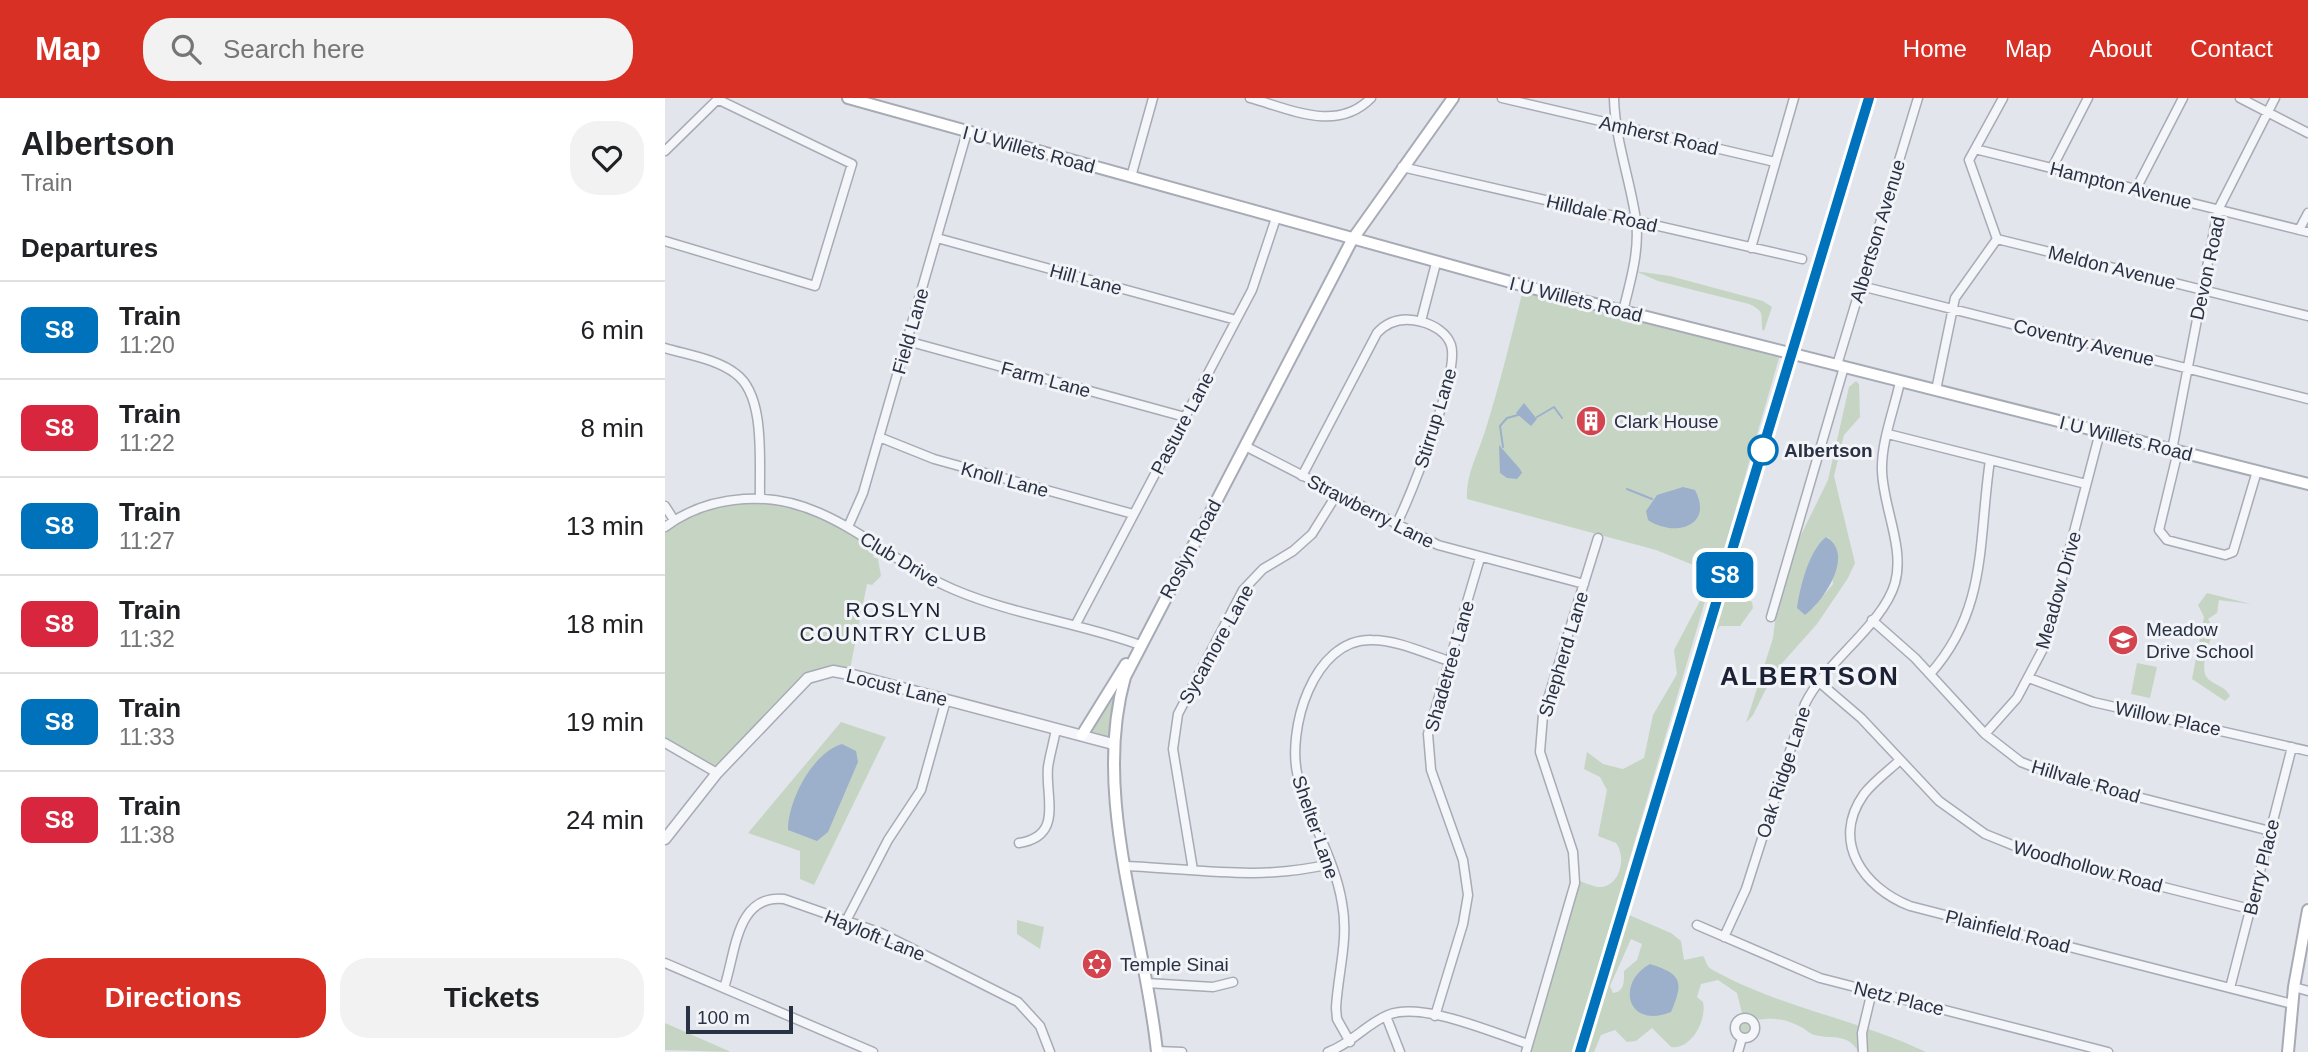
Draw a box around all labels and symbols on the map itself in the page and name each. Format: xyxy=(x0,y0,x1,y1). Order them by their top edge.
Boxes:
street label: Amherst Road xyxy=(1597,112,1720,159)
street label: I U Willets Road xyxy=(960,122,1097,177)
street label: Albertson Avenue xyxy=(1846,157,1909,305)
street label: Hampton Avenue xyxy=(2048,158,2194,213)
street label: Hilldale Road xyxy=(1544,191,1659,236)
street label: Devon Road xyxy=(2186,214,2229,322)
street label: Meldon Avenue xyxy=(2046,241,2178,293)
street label: Hill Lane xyxy=(1047,260,1124,299)
street label: I U Willets Road xyxy=(1507,273,1644,326)
street label: Field Lane xyxy=(888,286,933,377)
street label: Coventry Avenue xyxy=(2011,315,2156,370)
street label: Farm Lane xyxy=(999,357,1093,402)
street label: Stirrup Lane xyxy=(1410,366,1461,471)
street label: Pasture Lane xyxy=(1147,368,1218,478)
building icon: Clark House xyxy=(1574,404,1608,438)
place label: Clark House xyxy=(1614,411,1719,432)
street label: I U Willets Road xyxy=(2057,412,2194,465)
marker: Albertson xyxy=(1748,435,1778,465)
place label: Albertson xyxy=(1784,440,1873,461)
street label: Knoll Lane xyxy=(959,458,1051,501)
street label: Strawberry Lane xyxy=(1304,470,1438,552)
street label: Roslyn Road xyxy=(1156,496,1225,602)
street label: Club Drive xyxy=(856,528,943,591)
street label: Meadow Drive xyxy=(2032,529,2085,651)
line badge: S8 xyxy=(1693,552,1757,598)
street label: Sycamore Lane xyxy=(1175,581,1258,708)
street label: Shepherd Lane xyxy=(1534,589,1593,719)
district label: ROSLYN COUNTRY CLUB xyxy=(800,598,988,645)
street label: Shadetree Lane xyxy=(1421,598,1478,734)
place label: Meadow Drive School xyxy=(2146,619,2254,662)
school or university icon: Meadow Drive School xyxy=(2106,623,2140,657)
district label: ALBERTSON xyxy=(1720,661,1900,691)
street label: Locust Lane xyxy=(844,665,950,710)
street label: Willow Place xyxy=(2113,697,2223,740)
street label: Oak Ridge Lane xyxy=(1752,704,1815,841)
street label: Hillvale Road xyxy=(2029,756,2143,807)
street label: Shelter Lane xyxy=(1288,773,1343,882)
street label: Berry Place xyxy=(2239,817,2284,917)
street label: Woodhollow Road xyxy=(2011,836,2165,897)
street label: Hayloft Lane xyxy=(821,906,928,965)
street label: Plainfield Road xyxy=(1943,906,2072,957)
synagogue icon: Temple Sinai xyxy=(1080,947,1114,981)
place label: Temple Sinai xyxy=(1120,954,1229,975)
street label: Netz Place xyxy=(1852,977,1946,1020)
scale bar xyxy=(686,1003,793,1035)

